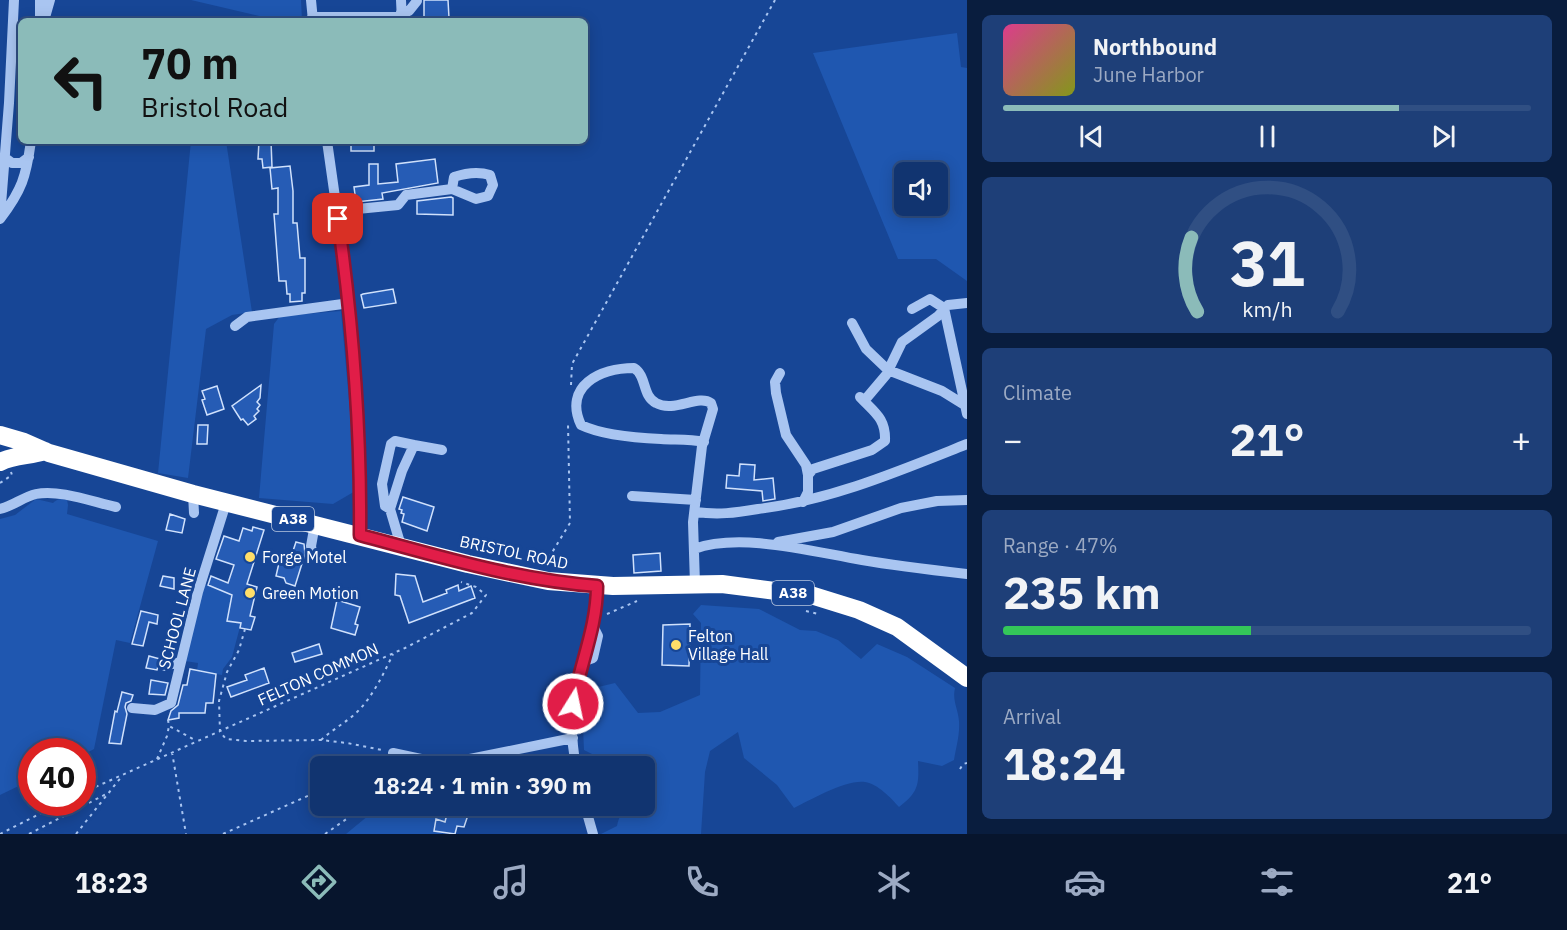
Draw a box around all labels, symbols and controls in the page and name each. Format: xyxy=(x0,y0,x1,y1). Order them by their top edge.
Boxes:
text: Northbound xyxy=(1093,32,1217,61)
text: 70 m xyxy=(141,36,239,91)
icon: left xyxy=(42,42,120,120)
text: June Harbor xyxy=(1093,61,1204,88)
text: Bristol Road xyxy=(141,89,289,124)
icon: previous xyxy=(1075,120,1108,153)
icon: pause xyxy=(1251,120,1284,153)
icon: next xyxy=(1427,120,1460,153)
map controls xyxy=(894,162,948,216)
button: sound xyxy=(894,162,948,216)
pin xyxy=(312,193,363,244)
icon: arrive xyxy=(321,202,354,235)
text: 31 xyxy=(1230,222,1304,303)
text: km/h xyxy=(1242,295,1292,323)
text: Climate xyxy=(1003,379,1072,406)
text: 21° xyxy=(1229,410,1305,468)
text: − xyxy=(1003,418,1023,461)
text: + xyxy=(1511,418,1531,461)
road number: A38 xyxy=(272,507,314,531)
street label: BRISTOL ROAD xyxy=(458,531,570,573)
text: Range · 47% xyxy=(1003,532,1118,559)
place label: Forge Motel xyxy=(262,547,347,567)
marker: Forge Motel xyxy=(243,550,257,564)
text: 235 km xyxy=(1003,563,1161,621)
street label: SCHOOL LANE xyxy=(154,565,200,671)
road number: A38 xyxy=(772,581,814,605)
place label: Green Motion xyxy=(262,583,359,603)
marker: Green Motion xyxy=(243,586,257,600)
place label: Felton Village Hall xyxy=(688,626,768,664)
street label: FELTON COMMON xyxy=(255,638,381,710)
marker: Felton Village Hall xyxy=(669,638,683,652)
position arrow xyxy=(541,672,605,736)
text: Arrival xyxy=(1003,703,1061,730)
text: 18:24 xyxy=(1003,734,1126,792)
speed limit sign: 40 xyxy=(18,738,96,816)
text: 18:24 · 1 min · 390 m xyxy=(373,771,592,800)
icon: directions xyxy=(298,861,340,903)
icon: music xyxy=(490,861,532,903)
icon: phone xyxy=(681,861,723,903)
icon: climate xyxy=(873,861,915,903)
icon: car xyxy=(1064,861,1106,903)
icon: filters xyxy=(1256,861,1298,903)
text: 18:23 xyxy=(75,865,148,900)
text: 21° xyxy=(1447,865,1492,900)

